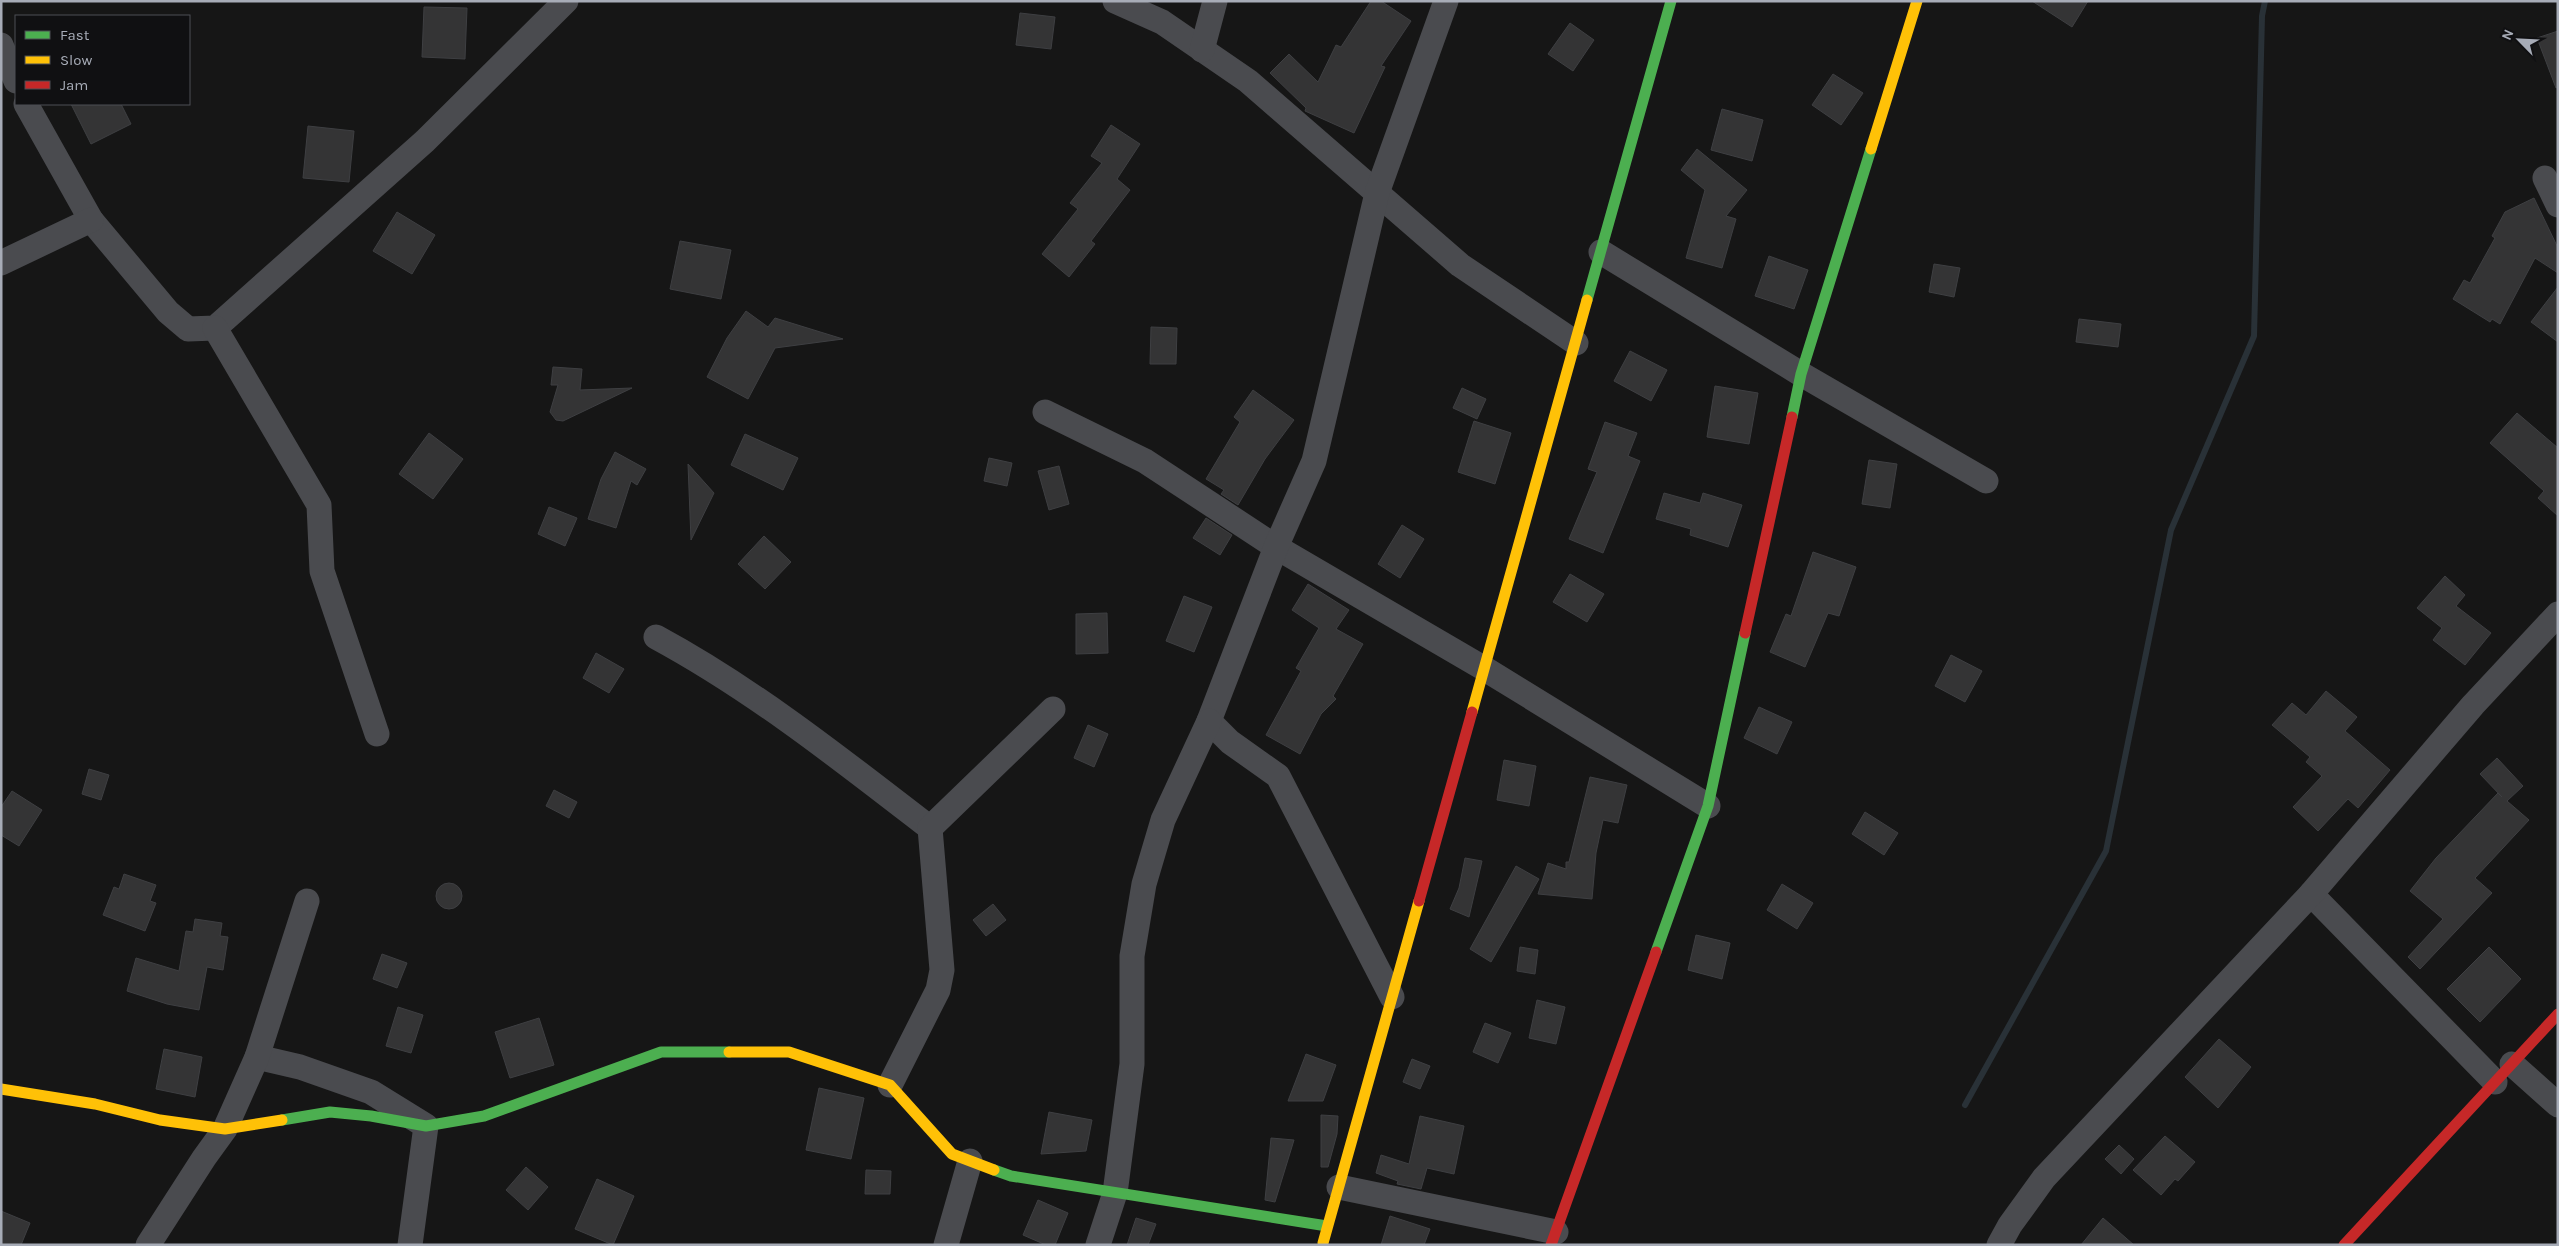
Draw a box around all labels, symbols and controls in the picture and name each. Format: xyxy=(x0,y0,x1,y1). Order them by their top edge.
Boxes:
legend xyxy=(15,15,190,105)
north arrow xyxy=(2494,15,2544,65)
text: Fast xyxy=(60,26,90,44)
text: N xyxy=(2498,27,2517,43)
text: Slow xyxy=(60,51,92,69)
text: Jam xyxy=(60,76,88,94)

